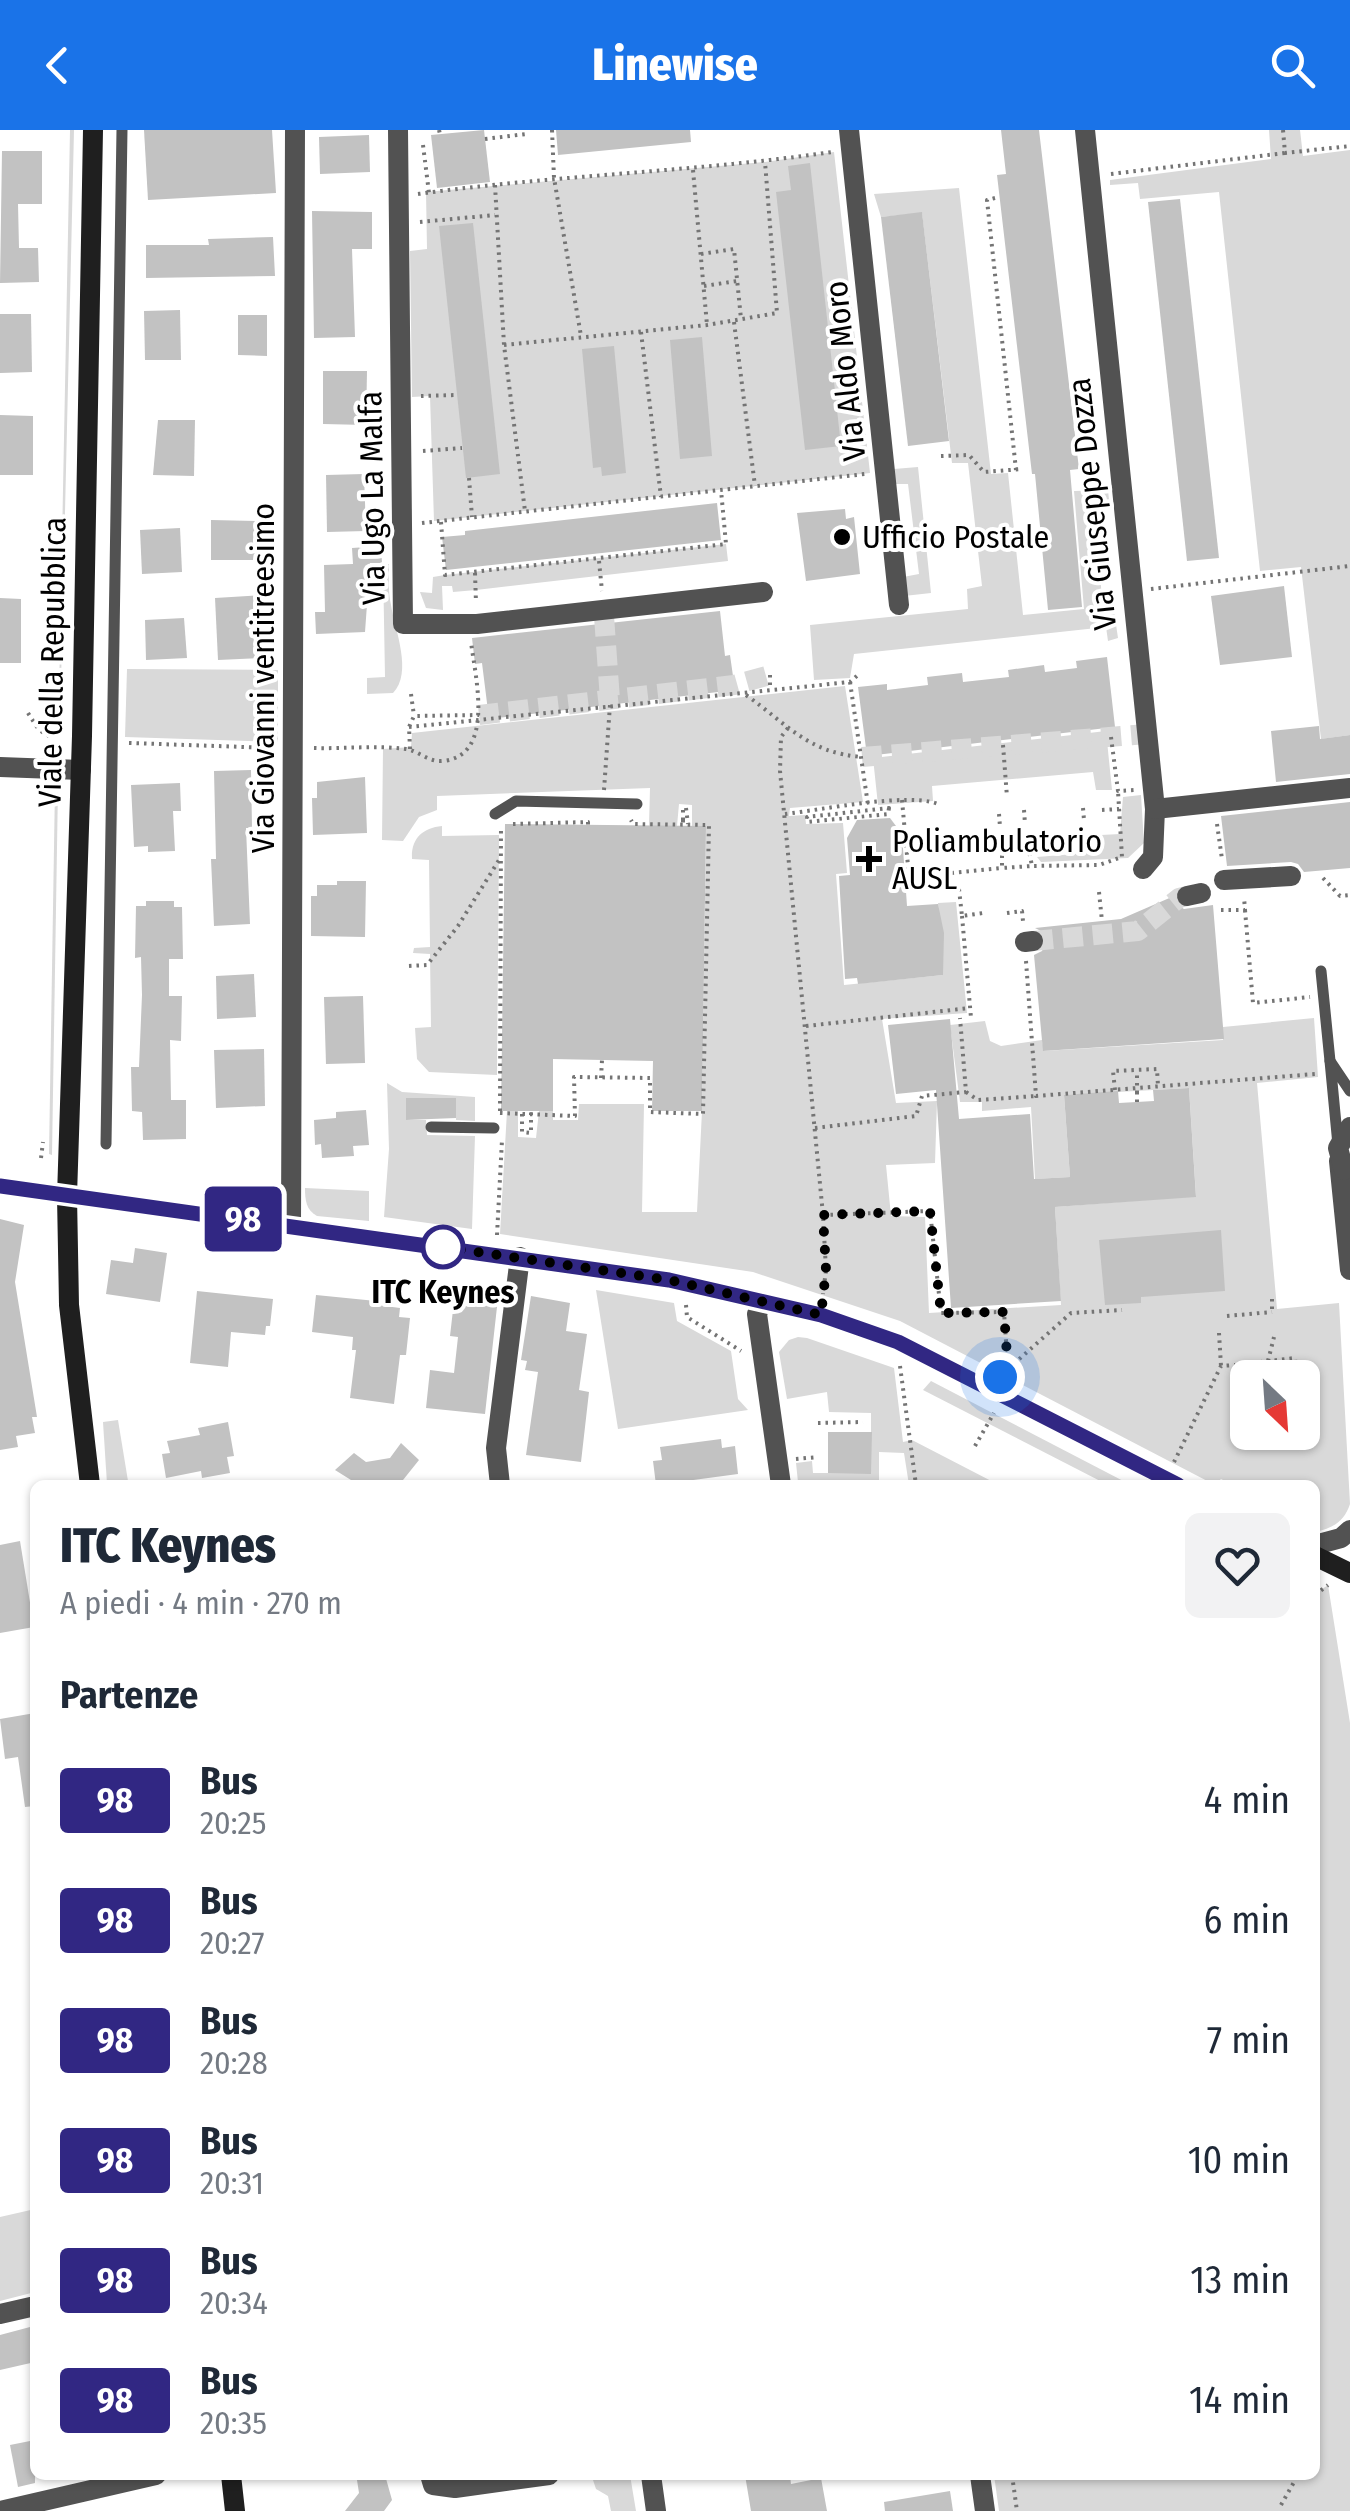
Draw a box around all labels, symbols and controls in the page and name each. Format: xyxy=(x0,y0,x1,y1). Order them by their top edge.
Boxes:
icon: back xyxy=(30,38,85,93)
text: Linewise xyxy=(592,38,758,92)
icon: search xyxy=(1265,38,1320,93)
street label: Via Aldo Moro xyxy=(817,279,873,463)
street label: Via Giuseppe Dozza xyxy=(1060,376,1124,632)
street label: Via Ugo La Malfa xyxy=(351,391,393,605)
street label: Via Giovanni ventitreesimo xyxy=(244,503,282,853)
street label: Viale della Repubblica xyxy=(30,517,74,807)
place label: Ufficio Postale xyxy=(862,518,1049,556)
marker: Ufficio Postale xyxy=(831,526,853,548)
place label: Poliambulatorio AUSL xyxy=(892,822,1102,897)
marker: Poliambulatorio AUSL xyxy=(856,846,882,872)
line badge: 98 xyxy=(198,1186,288,1252)
text: 98 xyxy=(225,1198,261,1240)
marker: ITC Keynes xyxy=(422,1226,464,1268)
place label: ITC Keynes xyxy=(372,1273,514,1311)
your location xyxy=(975,1352,1025,1402)
north arrow xyxy=(1230,1360,1320,1450)
map controls xyxy=(1230,1360,1320,1450)
button: heart xyxy=(1185,1513,1290,1618)
text: ITC Keynes xyxy=(60,1517,276,1575)
text: A piedi · 4 min · 270 m xyxy=(60,1584,342,1622)
text: Partenze xyxy=(60,1672,198,1718)
text: Bus xyxy=(200,1758,258,1804)
text: 4 min xyxy=(1204,1777,1290,1823)
text: 98 xyxy=(97,1779,133,1821)
text: 20:25 xyxy=(200,1804,266,1842)
text: Bus xyxy=(200,1878,258,1924)
text: 6 min xyxy=(1203,1897,1290,1943)
text: 98 xyxy=(97,1899,133,1941)
text: 20:27 xyxy=(200,1924,264,1962)
text: Bus xyxy=(200,1998,258,2044)
text: 7 min xyxy=(1207,2017,1290,2063)
text: 98 xyxy=(97,2019,133,2061)
text: 20:28 xyxy=(200,2044,268,2082)
text: Bus xyxy=(200,2118,258,2164)
text: 10 min xyxy=(1188,2137,1290,2183)
text: 98 xyxy=(97,2139,133,2181)
text: 20:31 xyxy=(200,2164,264,2202)
text: Bus xyxy=(200,2238,258,2284)
text: 13 min xyxy=(1190,2257,1290,2303)
text: 98 xyxy=(97,2259,133,2301)
text: 20:34 xyxy=(200,2284,268,2322)
text: Bus xyxy=(200,2358,258,2404)
text: 14 min xyxy=(1189,2377,1290,2423)
text: 98 xyxy=(97,2379,133,2421)
text: 20:35 xyxy=(200,2404,267,2442)

